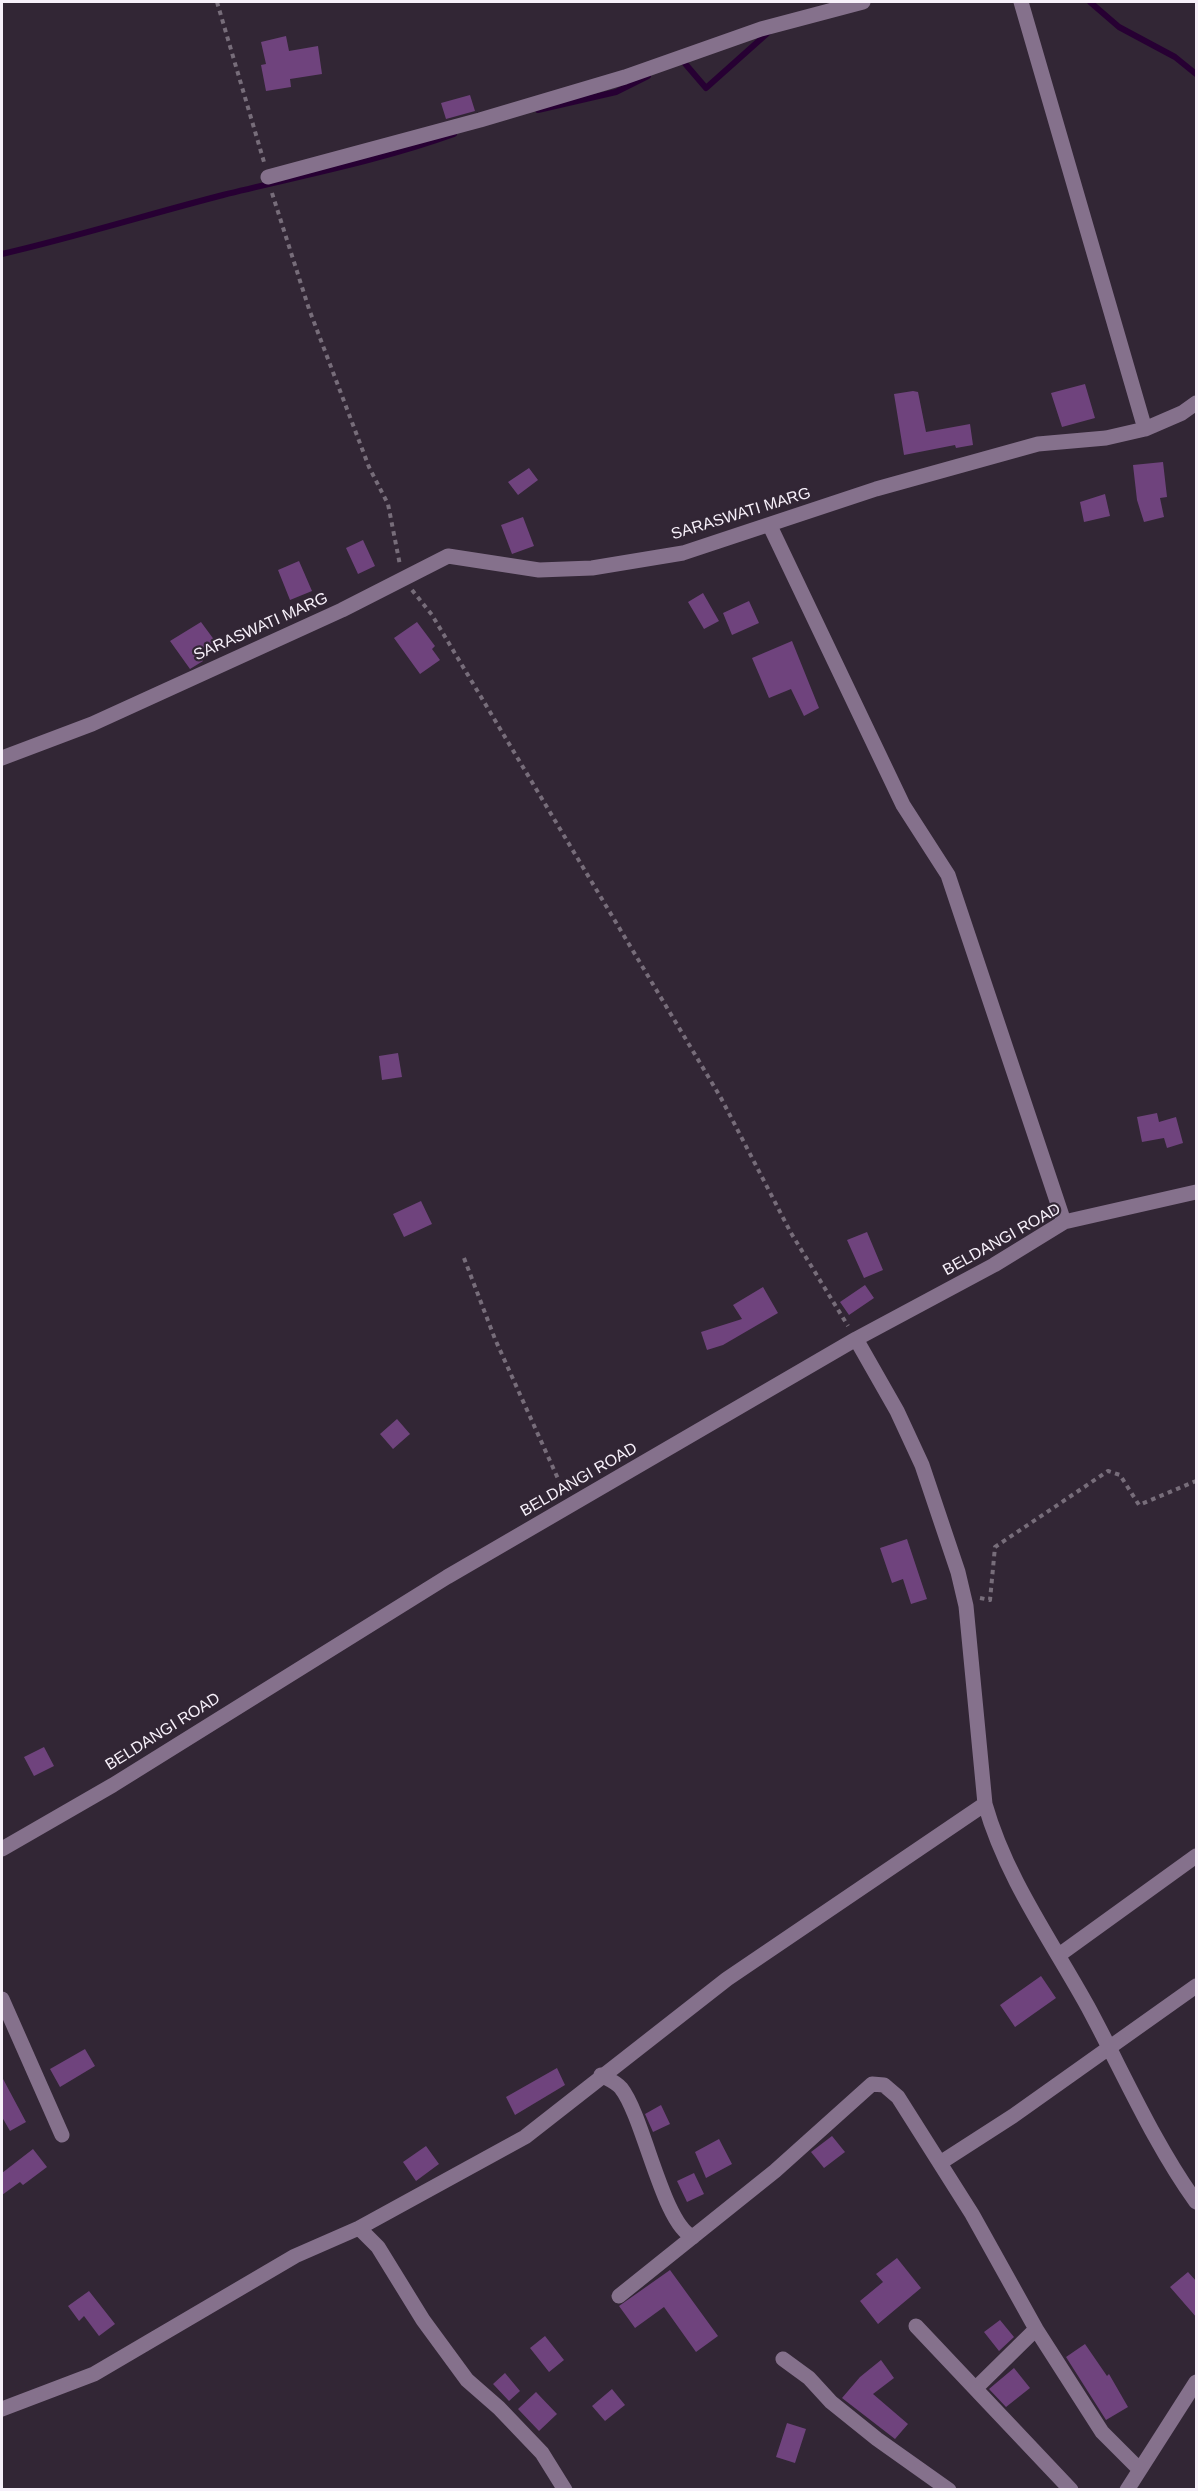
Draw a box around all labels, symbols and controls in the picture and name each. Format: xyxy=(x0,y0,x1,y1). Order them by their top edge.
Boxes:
street label: SARASWATI MARG xyxy=(669,484,813,544)
street label: SARASWATI MARG xyxy=(191,589,331,665)
street label: BELDANGI ROAD xyxy=(940,1200,1064,1280)
street label: BELDANGI ROAD xyxy=(517,1439,641,1521)
street label: BELDANGI ROAD xyxy=(102,1689,224,1775)

